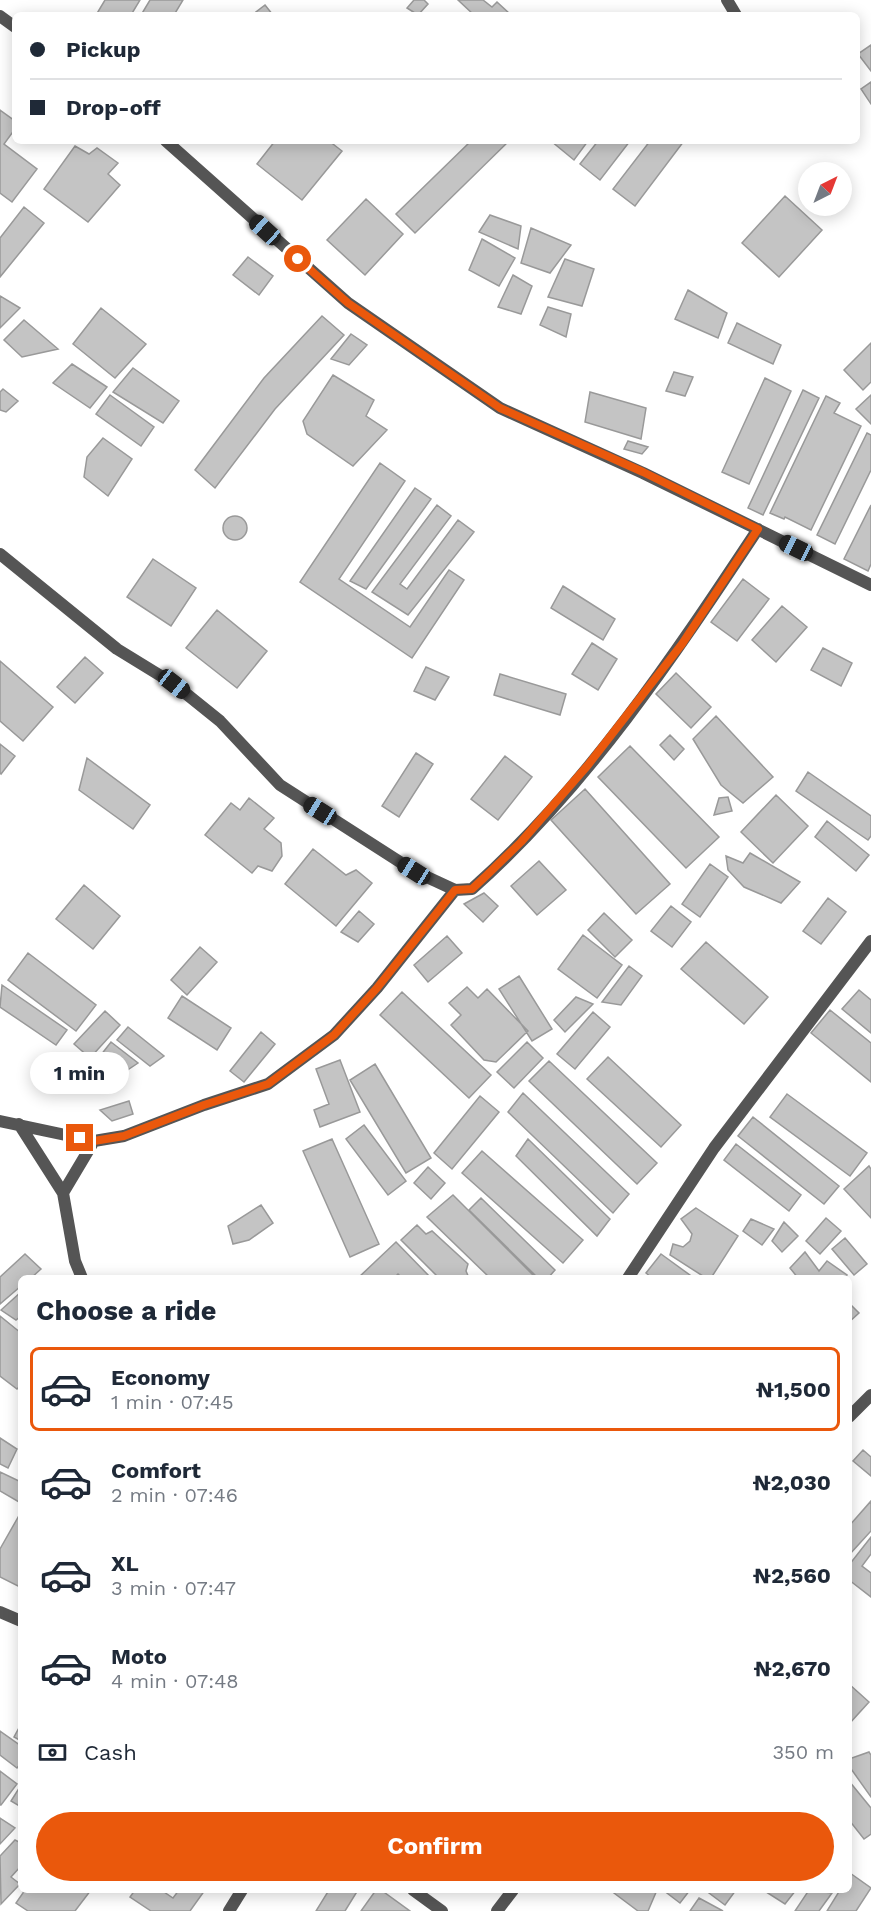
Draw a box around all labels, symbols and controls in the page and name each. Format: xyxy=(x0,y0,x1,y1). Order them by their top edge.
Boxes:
text: Pickup xyxy=(66,37,141,62)
text: Drop-off xyxy=(66,95,161,120)
north arrow xyxy=(798,162,852,216)
map controls xyxy=(798,162,852,216)
car xyxy=(246,211,284,249)
route start xyxy=(284,245,311,272)
car xyxy=(776,532,816,564)
car xyxy=(154,666,194,702)
car xyxy=(300,794,340,828)
car xyxy=(394,854,434,888)
callout: 1 min xyxy=(31,1051,130,1093)
text: 1 min xyxy=(54,1061,105,1085)
route end xyxy=(66,1124,93,1151)
text: Choose a ride xyxy=(36,1295,216,1327)
icon: car xyxy=(39,1362,93,1416)
text: Economy xyxy=(111,1365,210,1390)
text: ₦1,500 xyxy=(756,1377,831,1402)
text: 1 min · 07:45 xyxy=(111,1390,234,1414)
icon: car xyxy=(39,1455,93,1509)
text: Comfort xyxy=(111,1458,201,1483)
text: ₦2,030 xyxy=(752,1470,831,1495)
text: 2 min · 07:46 xyxy=(111,1483,238,1507)
icon: car xyxy=(39,1548,93,1602)
text: XL xyxy=(111,1551,139,1576)
text: ₦2,560 xyxy=(753,1563,831,1588)
text: 3 min · 07:47 xyxy=(111,1576,236,1600)
icon: car xyxy=(39,1641,93,1695)
text: Moto xyxy=(111,1644,167,1669)
text: ₦2,670 xyxy=(753,1656,831,1681)
text: 4 min · 07:48 xyxy=(111,1669,239,1693)
icon: cash xyxy=(36,1736,69,1769)
text: Cash xyxy=(84,1740,137,1765)
text: 350 m xyxy=(772,1740,834,1764)
button: Confirm xyxy=(36,1812,834,1881)

